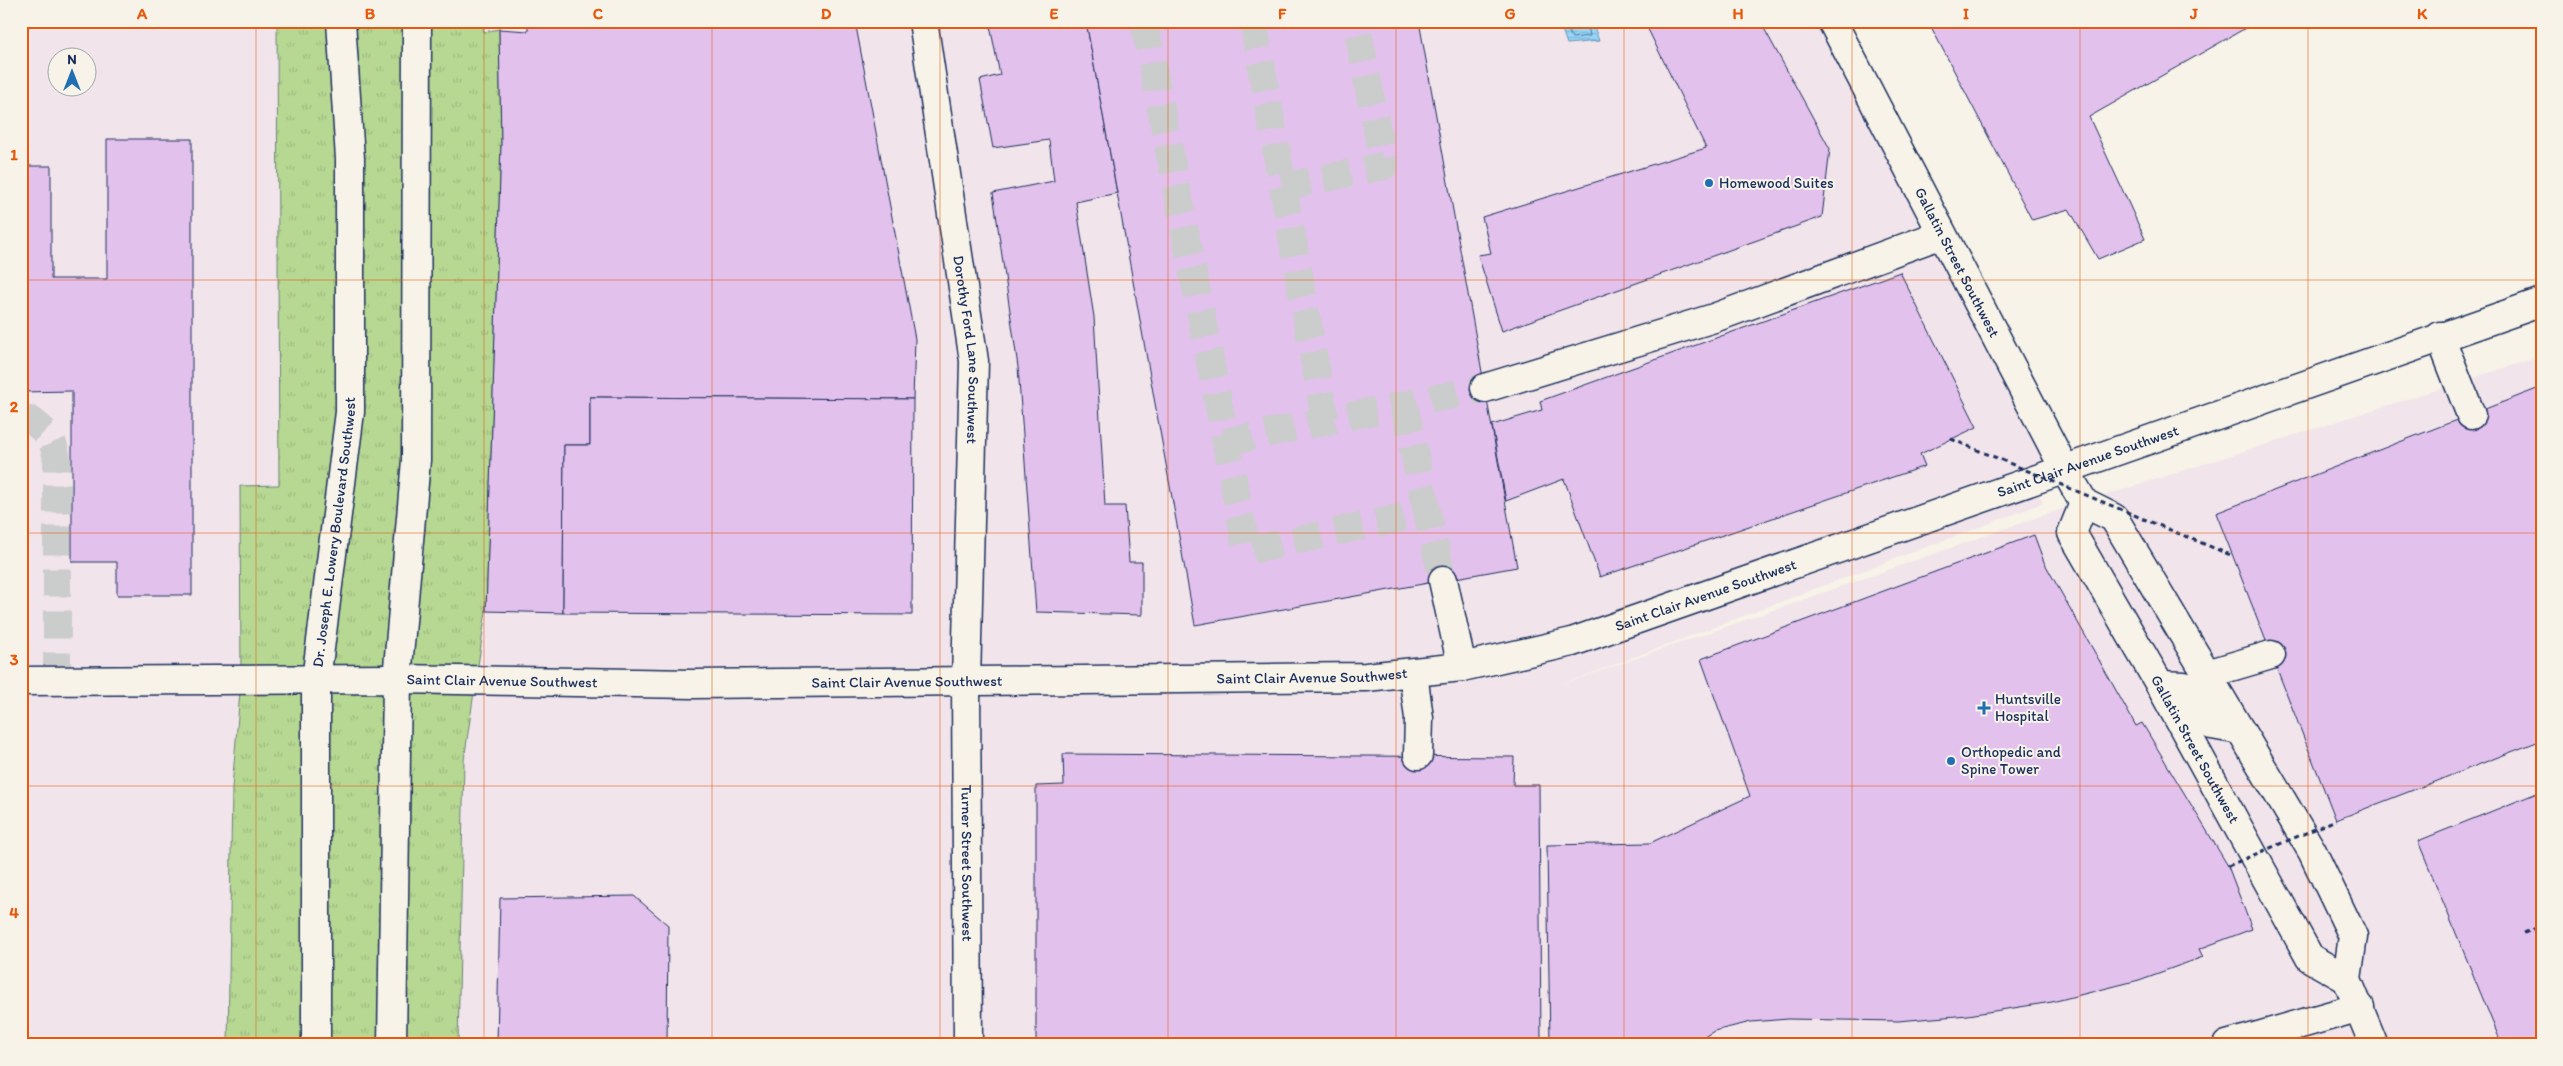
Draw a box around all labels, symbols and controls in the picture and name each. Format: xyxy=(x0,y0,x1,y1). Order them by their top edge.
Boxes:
text: A xyxy=(136,4,148,23)
text: B xyxy=(365,4,376,23)
text: C xyxy=(593,4,604,23)
text: D xyxy=(821,4,832,23)
text: E xyxy=(1050,4,1059,23)
text: F xyxy=(1278,4,1287,23)
text: G xyxy=(1504,4,1516,23)
text: H xyxy=(1732,4,1744,23)
text: I xyxy=(1963,4,1969,23)
text: J xyxy=(2189,4,2198,23)
text: K xyxy=(2417,4,2428,23)
north arrow xyxy=(48,48,98,98)
text: N xyxy=(67,51,77,68)
text: 1 xyxy=(10,145,18,164)
place label: Homewood Suites xyxy=(1719,174,1834,192)
marker: Homewood Suites xyxy=(1703,177,1715,189)
street label: Gallatin Street Southwest xyxy=(1911,184,2004,341)
street label: Dorothy Ford Lane Southwest xyxy=(949,254,983,445)
text: 2 xyxy=(10,397,19,416)
street label: Dr. Joseph E. Lowery Boulevard Southwest xyxy=(309,397,359,668)
street label: Saint Clair Avenue Southwest xyxy=(1995,421,2181,501)
street label: Saint Clair Avenue Southwest xyxy=(1613,555,1799,635)
text: 3 xyxy=(10,650,19,669)
street label: Saint Clair Avenue Southwest xyxy=(1216,664,1409,688)
street label: Saint Clair Avenue Southwest xyxy=(406,670,598,691)
street label: Saint Clair Avenue Southwest xyxy=(811,672,1003,692)
street label: Gallatin Street Southwest xyxy=(2147,672,2243,827)
place label: Huntsville Hospital xyxy=(1995,690,2061,725)
marker: Huntsville Hospital xyxy=(1977,701,1991,715)
place label: Orthopedic and Spine Tower xyxy=(1961,743,2061,778)
marker: Orthopedic and Spine Tower xyxy=(1945,755,1957,767)
street label: Turner Street Southwest xyxy=(958,785,976,942)
text: 4 xyxy=(9,903,19,922)

